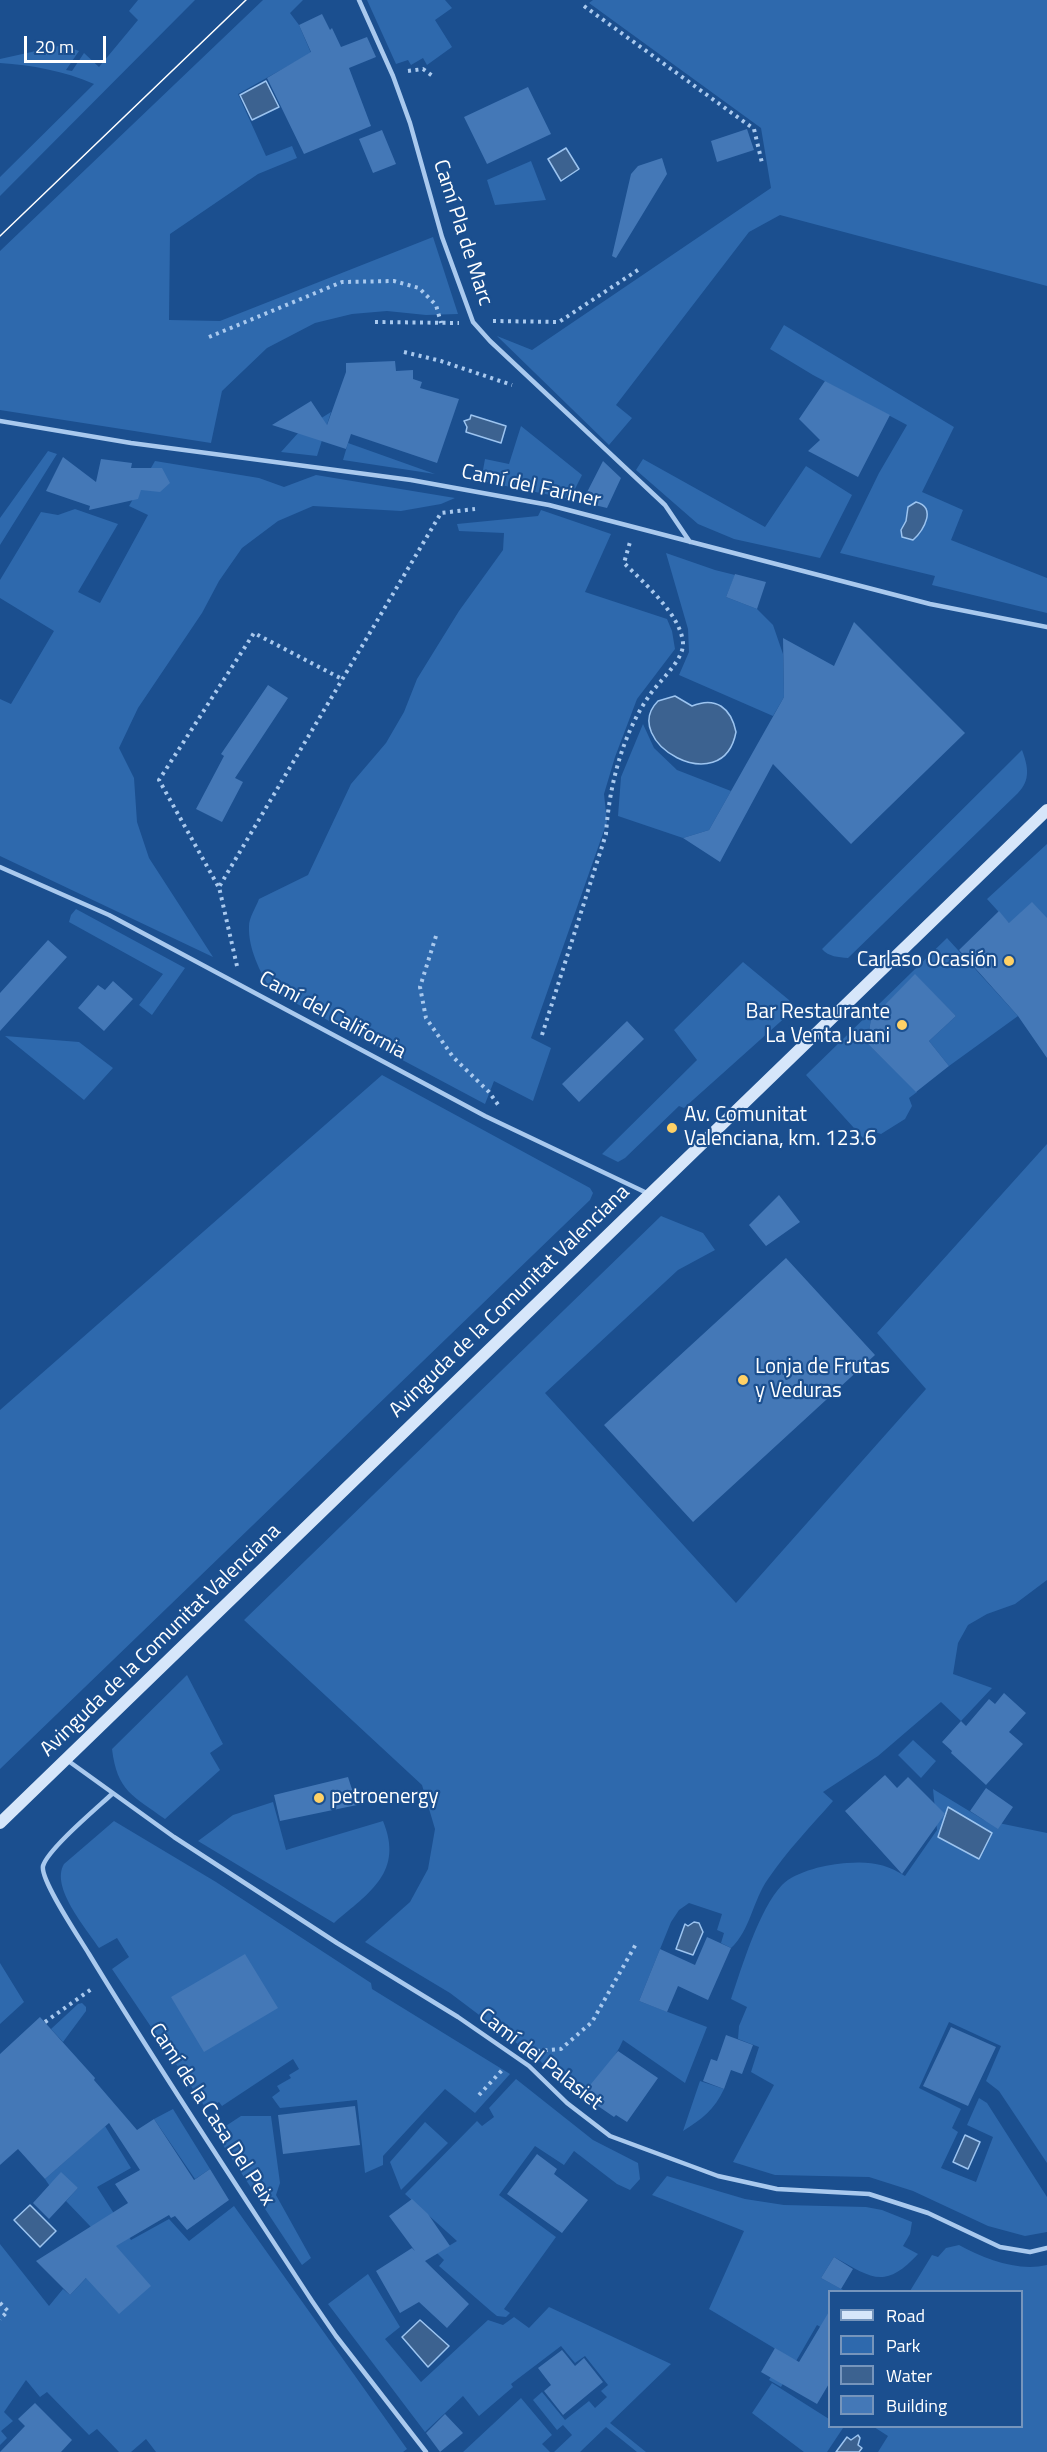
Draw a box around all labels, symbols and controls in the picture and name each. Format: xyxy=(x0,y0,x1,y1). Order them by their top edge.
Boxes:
scale bar xyxy=(27,24,110,62)
text: 20 m xyxy=(35,33,74,60)
street label: Camí Pla de Marc xyxy=(427,157,497,309)
street label: Camí del Fariner xyxy=(459,460,603,514)
place label: Carlaso Ocasión xyxy=(857,948,997,974)
marker: Carlaso Ocasión xyxy=(1002,954,1016,968)
street label: Camí del California xyxy=(254,967,410,1065)
place label: Bar Restaurante La Venta Juani xyxy=(746,1000,890,1050)
marker: Bar Restaurante La Venta Juani xyxy=(895,1018,909,1032)
place label: Av. Comunitat Valenciana, km. 123.6 xyxy=(684,1103,877,1153)
marker: Av. Comunitat Valenciana, km. 123.6 xyxy=(665,1121,679,1135)
street label: Avinguda de la Comunitat Valenciana xyxy=(385,1180,635,1424)
place label: Lonja de Frutas y Veduras xyxy=(755,1355,890,1405)
marker: Lonja de Frutas y Veduras xyxy=(736,1373,750,1387)
street label: Avinguda de la Comunitat Valenciana xyxy=(36,1519,286,1763)
place label: petroenergy xyxy=(331,1785,439,1811)
marker: petroenergy xyxy=(312,1791,326,1805)
street label: Camí del Palasiet xyxy=(473,2004,607,2116)
street label: Camí de la Casa Del Peix xyxy=(143,2019,279,2211)
legend xyxy=(828,2290,1023,2428)
text: Road xyxy=(886,2302,925,2329)
text: Park xyxy=(886,2332,920,2359)
text: Water xyxy=(886,2362,932,2389)
text: Building xyxy=(886,2392,947,2419)

